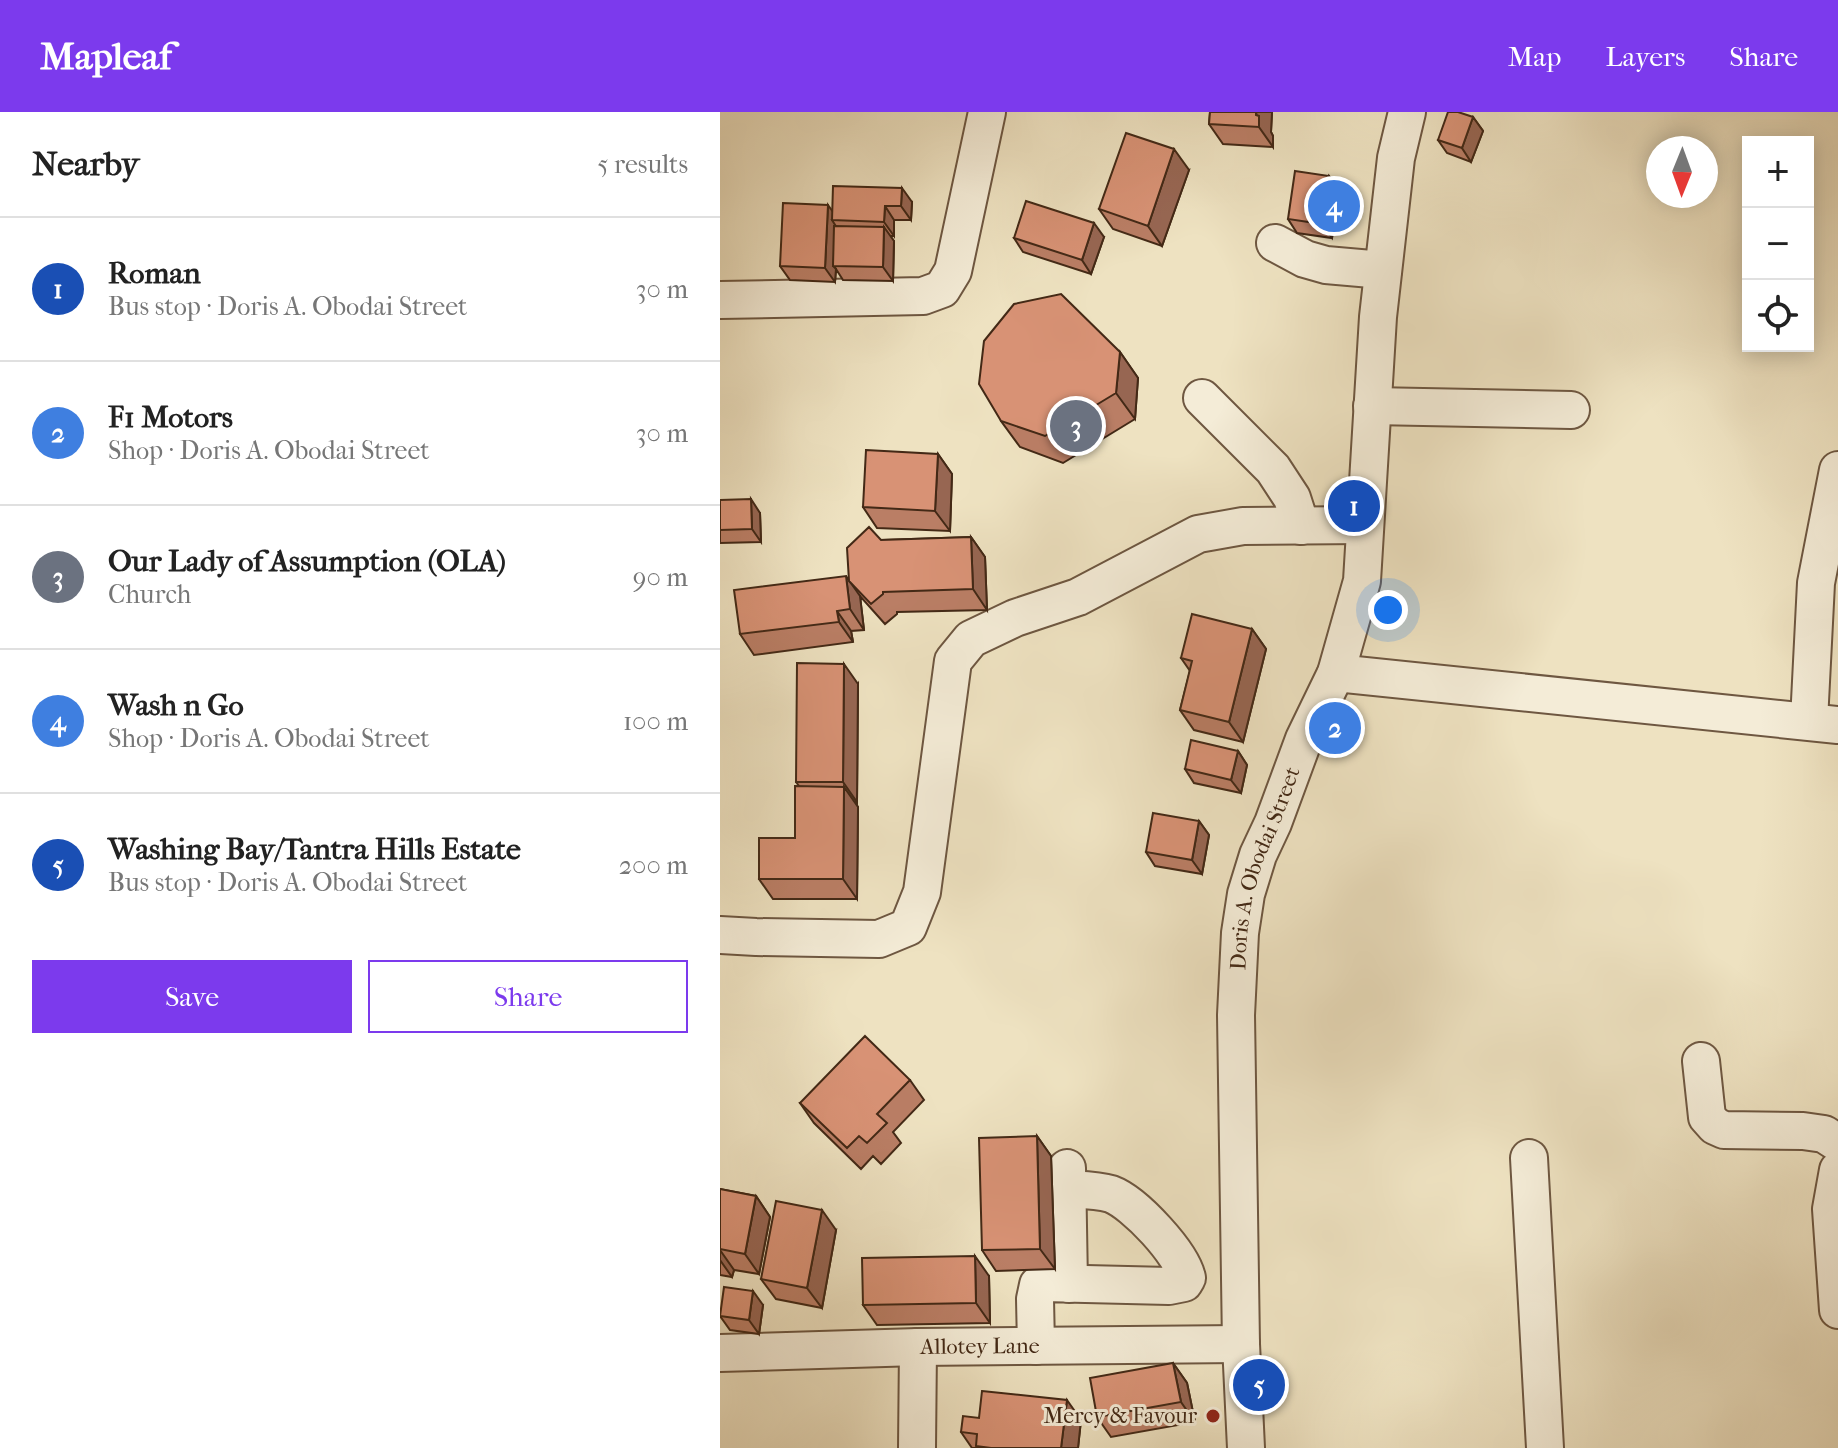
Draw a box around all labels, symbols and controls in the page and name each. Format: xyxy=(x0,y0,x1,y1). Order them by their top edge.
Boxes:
text: Mapleaf xyxy=(40,34,172,79)
text: Map xyxy=(1508,40,1561,73)
text: Layers xyxy=(1605,40,1685,73)
text: Share xyxy=(1729,40,1798,73)
north arrow xyxy=(1646,136,1718,208)
map controls xyxy=(1742,136,1814,352)
button: + xyxy=(1742,136,1814,208)
text: Nearby xyxy=(32,144,139,184)
text: 5 results xyxy=(597,149,688,180)
pin: 4 xyxy=(1308,176,1360,236)
button: − xyxy=(1742,208,1814,280)
text: Roman xyxy=(108,256,201,291)
text: 1 xyxy=(53,274,63,305)
text: 30 m xyxy=(636,274,688,305)
button: locate xyxy=(1742,280,1814,352)
text: Bus stop · Doris A. Obodai Street xyxy=(108,291,467,322)
pin: 3 xyxy=(1050,396,1102,456)
text: F1 Motors xyxy=(108,400,233,435)
text: 2 xyxy=(51,418,65,449)
text: 30 m xyxy=(636,418,688,449)
text: Shop · Doris A. Obodai Street xyxy=(108,435,430,466)
pin: 1 xyxy=(1328,476,1380,536)
text: Our Lady of Assumption (OLA) xyxy=(108,544,506,579)
text: 3 xyxy=(53,562,63,593)
text: 90 m xyxy=(633,562,688,593)
text: Church xyxy=(108,579,191,610)
your location xyxy=(1368,590,1408,630)
text: Wash n Go xyxy=(108,688,244,723)
pin: 2 xyxy=(1309,698,1361,758)
text: 4 xyxy=(50,706,66,737)
text: 100 m xyxy=(623,706,688,737)
text: Shop · Doris A. Obodai Street xyxy=(108,723,430,754)
street label: Doris A. Obodai Street xyxy=(1225,763,1306,971)
text: Washing Bay/Tantra Hills Estate xyxy=(108,832,521,867)
text: 5 xyxy=(52,850,64,881)
text: 200 m xyxy=(619,850,688,881)
text: Bus stop · Doris A. Obodai Street xyxy=(108,867,467,898)
button: Save xyxy=(32,960,352,1033)
button: Share xyxy=(368,960,688,1033)
street label: Allotey Lane xyxy=(919,1333,1040,1360)
pin: 5 xyxy=(1233,1355,1285,1415)
place label: Mercy & Favour xyxy=(1043,1403,1198,1429)
marker: Mercy & Favour xyxy=(1204,1407,1222,1425)

